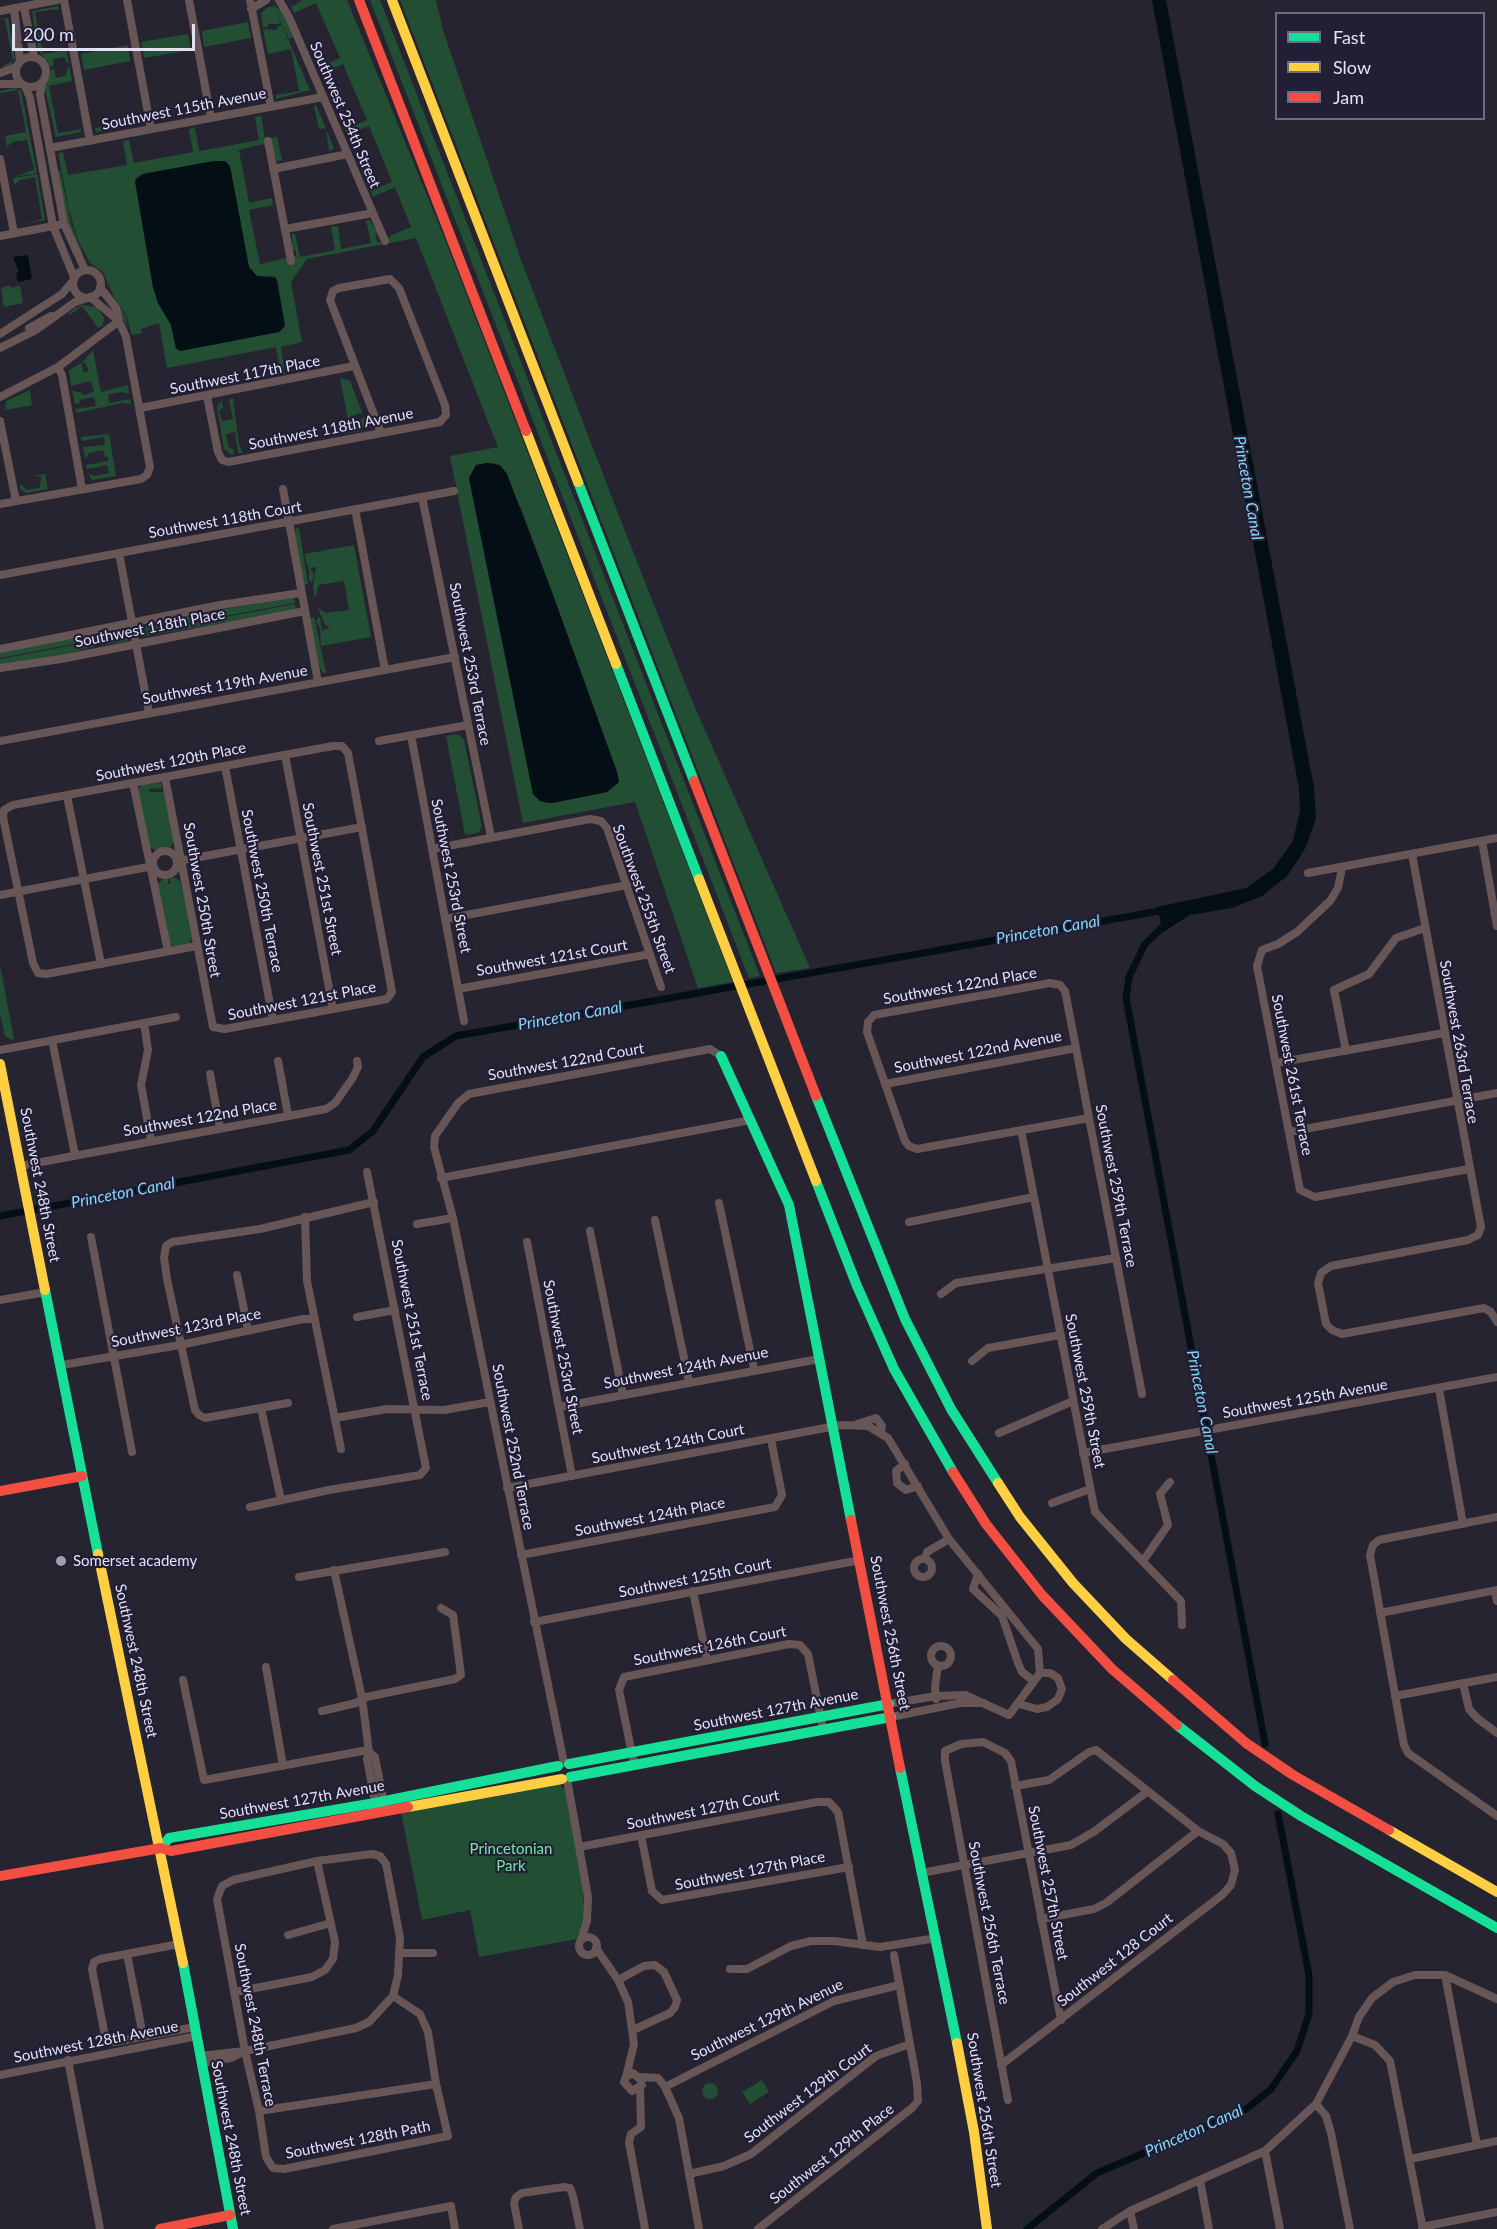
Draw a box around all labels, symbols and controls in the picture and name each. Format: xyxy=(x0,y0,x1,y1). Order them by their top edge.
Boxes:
scale bar xyxy=(15,12,198,50)
legend xyxy=(1275,12,1485,120)
text: 200 m xyxy=(23,23,74,45)
text: Fast xyxy=(1333,26,1365,48)
street label: Southwest 254th Street xyxy=(306,39,384,191)
text: Slow xyxy=(1333,56,1371,78)
street label: Southwest 115th Avenue xyxy=(100,84,268,134)
text: Jam xyxy=(1333,86,1364,108)
street label: Southwest 117th Place xyxy=(168,352,322,398)
street label: Southwest 118th Avenue xyxy=(247,404,415,454)
water label: Princeton Canal xyxy=(1229,434,1267,542)
street label: Southwest 118th Court xyxy=(147,498,303,542)
street label: Southwest 253rd Terrace xyxy=(445,581,495,747)
street label: Southwest 118th Place xyxy=(73,605,227,651)
street label: Southwest 119th Avenue xyxy=(141,662,309,708)
street label: Southwest 120th Place xyxy=(94,739,248,785)
street label: Southwest 253rd Street xyxy=(427,797,475,955)
street label: Southwest 251st Street xyxy=(298,801,346,957)
street label: Southwest 250th Terrace xyxy=(237,808,287,974)
street label: Southwest 250th Street xyxy=(179,821,225,979)
street label: Southwest 255th Street xyxy=(609,822,679,976)
water label: Princeton Canal xyxy=(994,911,1102,949)
street label: Southwest 121st Court xyxy=(475,936,629,980)
street label: Southwest 263rd Terrace xyxy=(1436,959,1482,1125)
street label: Southwest 122nd Place xyxy=(882,964,1038,1008)
street label: Southwest 121st Place xyxy=(226,978,378,1024)
street label: Southwest 261st Terrace xyxy=(1268,993,1316,1157)
water label: Princeton Canal xyxy=(516,997,624,1035)
street label: Southwest 122nd Avenue xyxy=(893,1027,1063,1077)
street label: Southwest 122nd Court xyxy=(487,1039,645,1085)
street label: Southwest 122nd Place xyxy=(122,1096,278,1140)
street label: Southwest 259th Terrace xyxy=(1091,1103,1141,1269)
street label: Southwest 248th Street xyxy=(16,1106,64,1264)
water label: Princeton Canal xyxy=(69,1174,177,1212)
street label: Southwest 251st Terrace xyxy=(388,1238,436,1402)
street label: Southwest 253rd Street xyxy=(539,1278,587,1436)
street label: Southwest 123rd Place xyxy=(109,1305,263,1351)
street label: Southwest 259th Street xyxy=(1061,1312,1109,1470)
street label: Southwest 124th Avenue xyxy=(602,1343,770,1393)
water label: Princeton Canal xyxy=(1183,1348,1221,1456)
street label: Southwest 252nd Terrace xyxy=(488,1362,538,1532)
street label: Southwest 125th Avenue xyxy=(1221,1376,1389,1422)
street label: Southwest 124th Court xyxy=(590,1420,746,1468)
street label: Southwest 124th Place xyxy=(573,1494,727,1540)
place label: Somerset academy xyxy=(73,1552,197,1570)
marker: Somerset academy xyxy=(54,1554,68,1568)
street label: Southwest 125th Court xyxy=(617,1554,773,1602)
street label: Southwest 256th Street xyxy=(866,1554,914,1712)
street label: Southwest 248th Street xyxy=(111,1582,161,1740)
street label: Southwest 126th Court xyxy=(632,1622,788,1670)
street label: Southwest 127th Avenue xyxy=(692,1685,860,1735)
street label: Southwest 127th Avenue xyxy=(218,1777,386,1823)
street label: Southwest 127th Court xyxy=(625,1786,781,1834)
street label: Southwest 257th Street xyxy=(1024,1804,1072,1962)
park label: Princetonian Park xyxy=(470,1840,552,1875)
street label: Southwest 256th Terrace xyxy=(964,1840,1014,2006)
street label: Southwest 127th Place xyxy=(673,1848,827,1894)
street label: Southwest 128 Court xyxy=(1054,1909,1176,2011)
street label: Southwest 248th Terrace xyxy=(230,1942,280,2108)
street label: Southwest 129th Avenue xyxy=(688,1975,846,2065)
street label: Southwest 128th Avenue xyxy=(12,2017,180,2067)
street label: Southwest 256th Street xyxy=(963,2031,1005,2189)
street label: Southwest 129th Court xyxy=(741,2039,875,2147)
street label: Southwest 248th Street xyxy=(207,2059,255,2217)
street label: Southwest 129th Place xyxy=(766,2100,898,2208)
water label: Princeton Canal xyxy=(1142,2101,1246,2161)
street label: Southwest 128th Path xyxy=(284,2117,432,2163)

